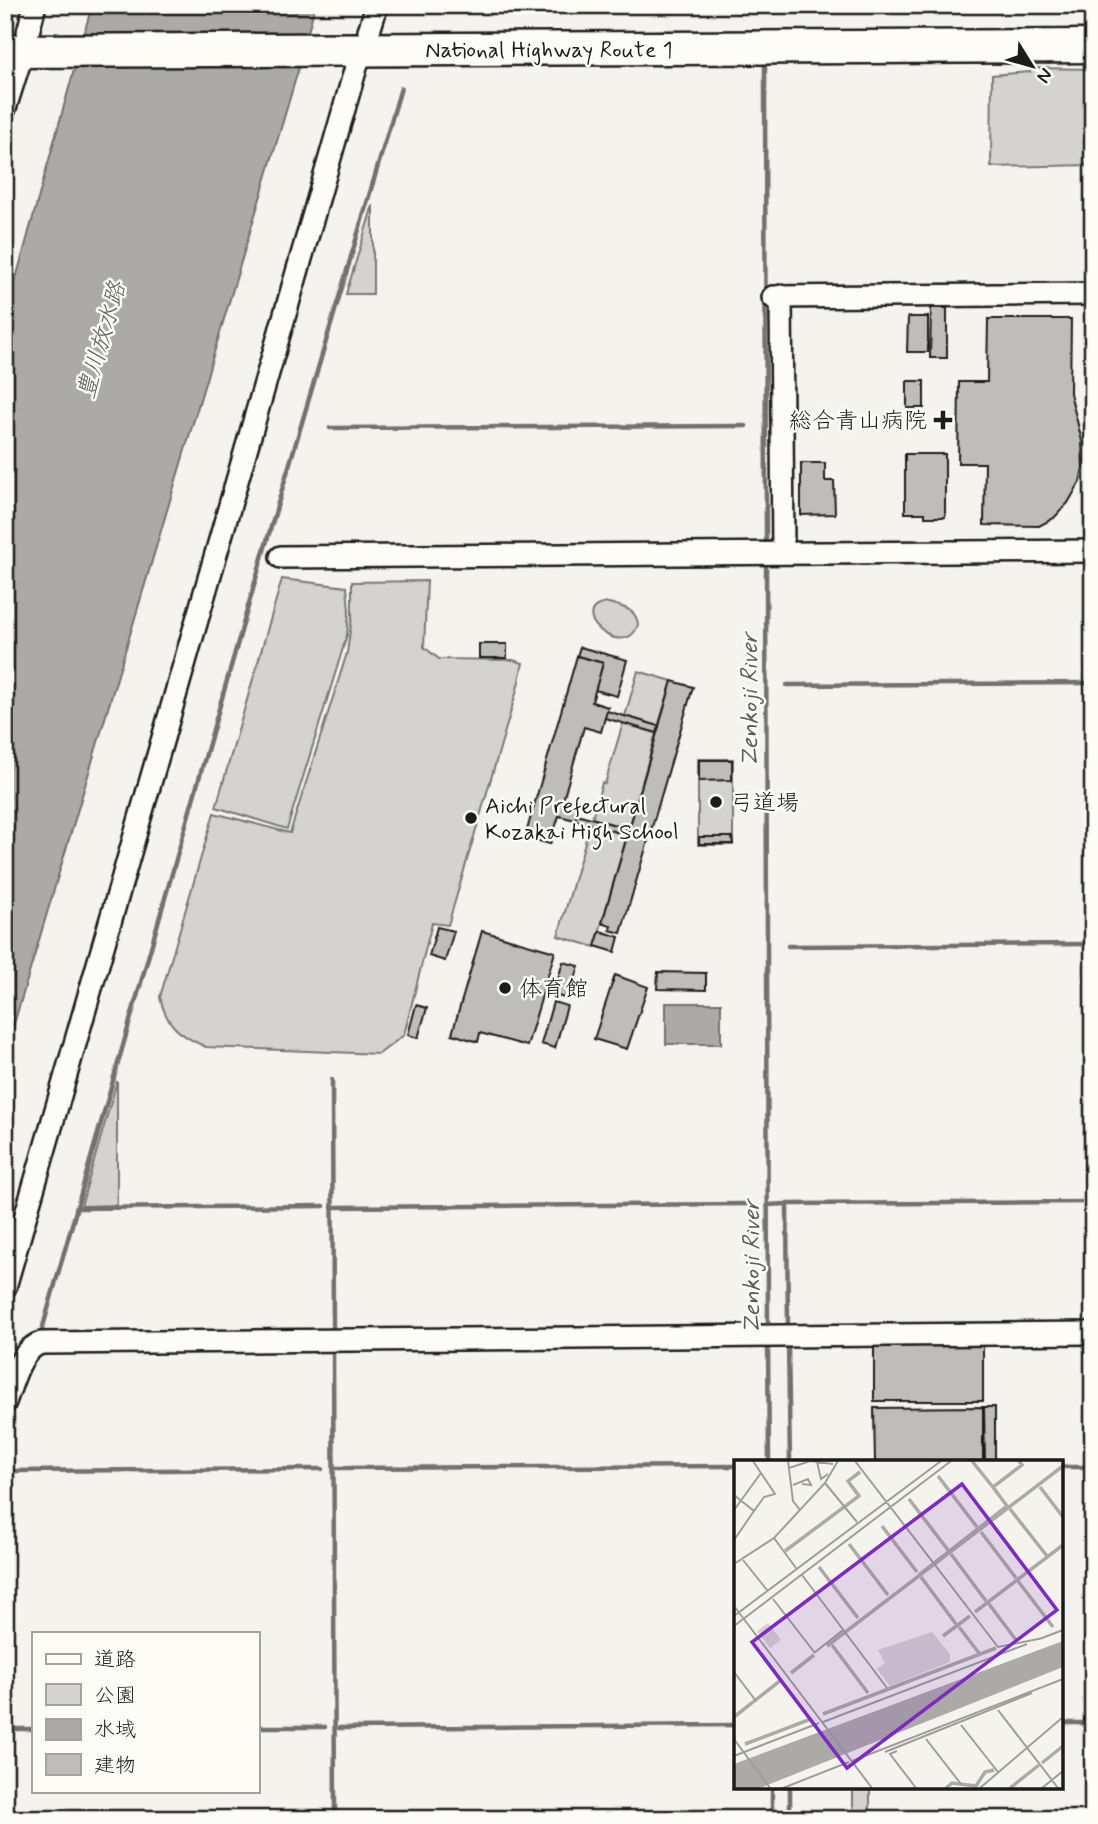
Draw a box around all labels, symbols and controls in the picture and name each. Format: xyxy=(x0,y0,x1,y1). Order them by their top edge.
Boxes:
north arrow xyxy=(996,32,1066,102)
street label: National Highway Route 1 xyxy=(425,36,673,66)
text: N xyxy=(1031,63,1058,88)
water label: 豊川放水路 xyxy=(71,277,134,402)
place label: 総合青山病院 xyxy=(789,407,927,437)
marker: 総合青山病院 xyxy=(933,410,953,430)
water label: Zenkoji River xyxy=(735,630,766,767)
place label: 弓道場 xyxy=(730,789,799,819)
place label: Aichi Prefectural Kozakai High School xyxy=(485,792,679,850)
marker: 弓道場 xyxy=(708,794,724,810)
marker: Aichi Prefectural Kozakai High School xyxy=(463,810,479,826)
place label: 体育館 xyxy=(519,975,588,1005)
marker: 体育館 xyxy=(497,980,513,996)
water label: Zenkoji River xyxy=(737,1197,768,1334)
inset map xyxy=(734,1460,1063,1789)
legend xyxy=(32,1632,259,1792)
text: 道路 xyxy=(94,1646,136,1674)
text: 公園 xyxy=(94,1682,136,1710)
text: 水域 xyxy=(94,1716,136,1744)
text: 建物 xyxy=(94,1752,136,1780)

